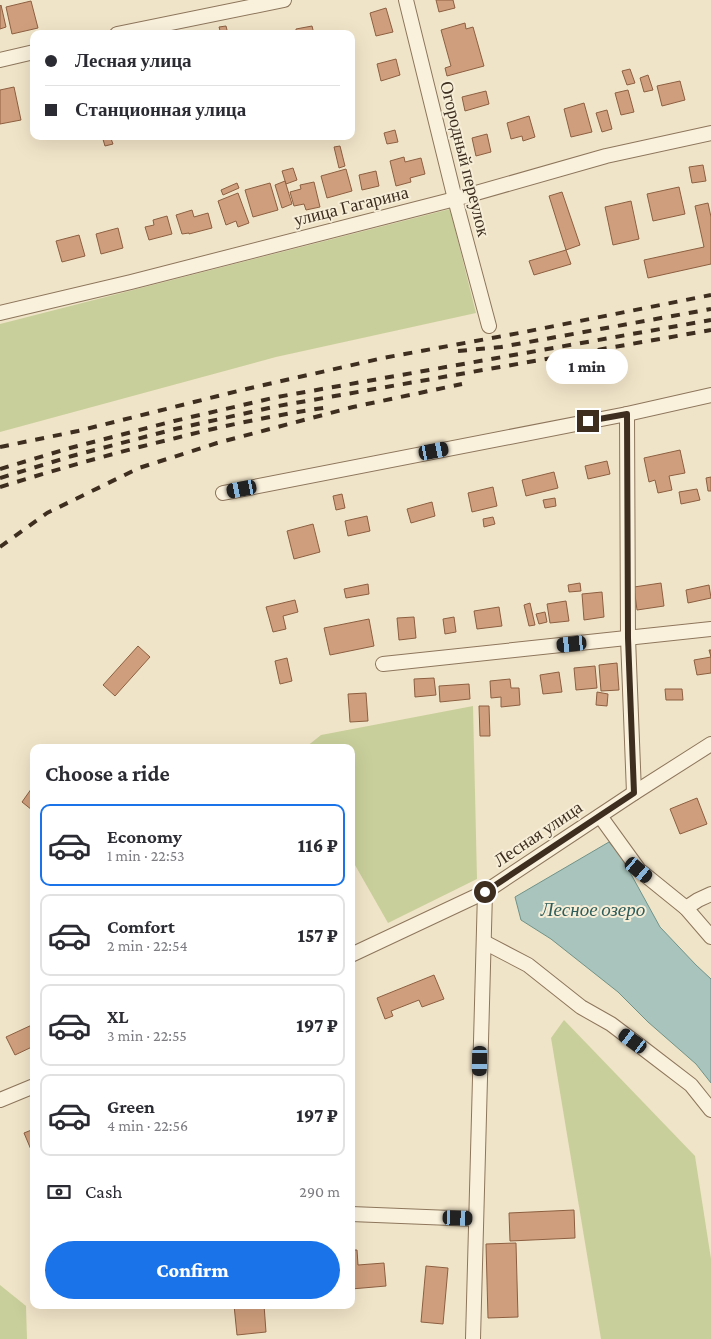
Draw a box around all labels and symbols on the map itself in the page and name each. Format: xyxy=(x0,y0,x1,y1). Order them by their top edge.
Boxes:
street label: Огородный переулок xyxy=(436,79,494,239)
street label: улица Гагарина xyxy=(292,182,410,230)
callout: 1 min xyxy=(547,348,629,384)
route end xyxy=(577,410,599,432)
car xyxy=(417,441,450,461)
car xyxy=(225,479,258,499)
car xyxy=(556,635,587,653)
street label: Лесная улица xyxy=(490,797,586,871)
car xyxy=(622,855,655,885)
route start xyxy=(474,881,496,903)
water label: Лесное озеро xyxy=(540,899,645,920)
car xyxy=(616,1026,649,1056)
car xyxy=(472,1046,487,1076)
car xyxy=(442,1210,473,1226)

